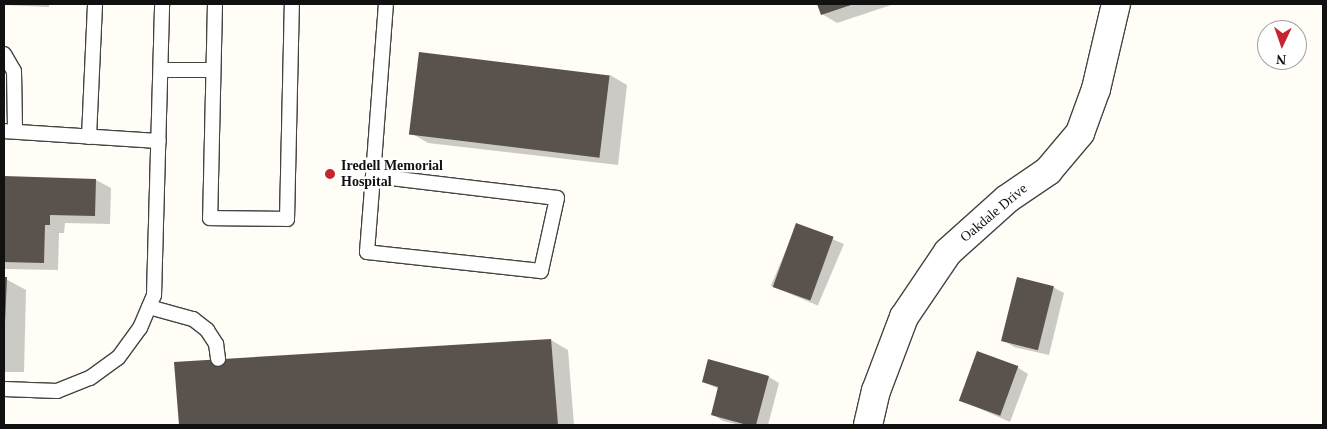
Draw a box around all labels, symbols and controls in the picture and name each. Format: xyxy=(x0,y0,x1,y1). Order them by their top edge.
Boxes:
north arrow xyxy=(1257,20,1307,70)
text: N xyxy=(1276,52,1287,67)
place label: Iredell Memorial Hospital xyxy=(341,158,443,190)
marker: Iredell Memorial Hospital xyxy=(323,167,337,181)
street label: Oakdale Drive xyxy=(957,180,1031,246)

